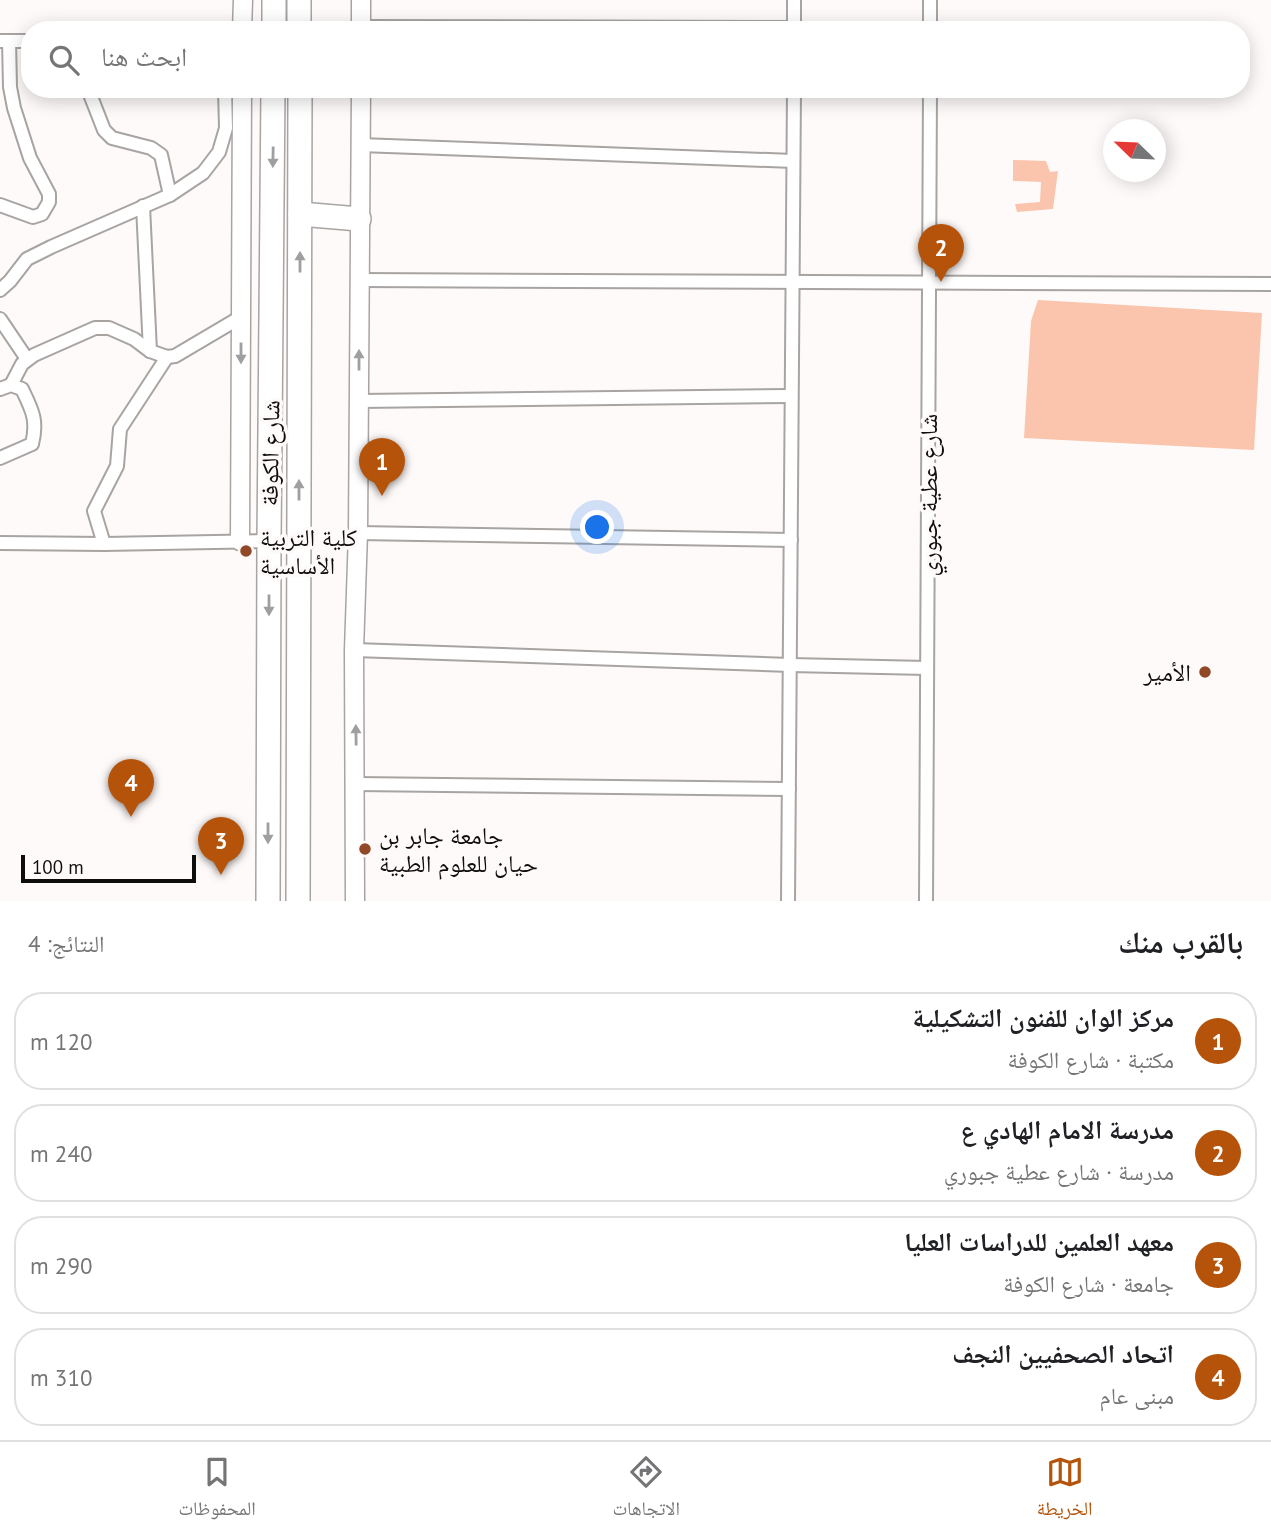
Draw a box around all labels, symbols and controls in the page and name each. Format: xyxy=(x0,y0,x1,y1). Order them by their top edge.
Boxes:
search box xyxy=(21,21,1250,98)
text: ابحث هنا xyxy=(101,40,187,73)
icon: search xyxy=(45,41,83,79)
north arrow xyxy=(1103,119,1166,182)
one-way arrow xyxy=(267,147,279,169)
pin: 2 xyxy=(918,224,964,282)
one-way arrow xyxy=(294,251,305,273)
one-way arrow xyxy=(235,343,247,365)
one-way arrow xyxy=(353,349,365,371)
street label: شارع الكوفة xyxy=(254,400,286,506)
street label: شارع عطية جبوري xyxy=(913,414,948,576)
pin: 1 xyxy=(359,438,405,496)
one-way arrow xyxy=(293,479,305,501)
your location xyxy=(580,510,614,544)
place label: كلية التربية الأساسية xyxy=(260,522,357,581)
marker: كلية التربية الأساسية xyxy=(238,543,254,559)
one-way arrow xyxy=(263,595,275,617)
place label: الأمير xyxy=(1143,657,1191,688)
marker: الأمير xyxy=(1197,664,1213,680)
one-way arrow xyxy=(350,724,361,746)
pin: 4 xyxy=(108,759,154,817)
pin: 3 xyxy=(198,817,244,875)
place label: جامعة جابر بن حيان للعلوم الطبية xyxy=(379,820,538,880)
one-way arrow xyxy=(262,822,274,844)
marker: جامعة جابر بن حيان للعلوم الطبية xyxy=(357,841,373,857)
scale bar xyxy=(21,852,196,884)
text: 100 m xyxy=(32,855,84,879)
text: بالقرب منك xyxy=(1118,922,1243,961)
text: النتائج: 4 xyxy=(28,929,105,958)
text: مركز الوان للفنون التشكيلية xyxy=(913,1001,1174,1034)
text: 120 m xyxy=(30,1027,92,1056)
text: 1 xyxy=(1211,1027,1225,1056)
text: مكتبة · شارع الكوفة xyxy=(1008,1045,1174,1074)
text: مدرسة الامام الهادي ع xyxy=(960,1113,1174,1146)
text: 240 m xyxy=(30,1139,92,1168)
text: 2 xyxy=(1211,1139,1225,1168)
text: مدرسة · شارع عطية جبوري xyxy=(944,1157,1174,1186)
text: معهد العلمين للدراسات العليا xyxy=(904,1225,1174,1258)
text: 290 m xyxy=(30,1251,92,1280)
text: 3 xyxy=(1211,1251,1225,1280)
text: جامعة · شارع الكوفة xyxy=(1003,1269,1174,1298)
text: اتحاد الصحفيين النجف xyxy=(952,1337,1174,1370)
text: 310 m xyxy=(30,1363,92,1392)
text: 4 xyxy=(1211,1363,1225,1392)
text: مبنى عام xyxy=(1099,1381,1174,1410)
tab: المحفوظات xyxy=(178,1453,256,1527)
tab: الاتجاهات xyxy=(612,1453,680,1527)
tab: الخريطة xyxy=(1037,1453,1093,1527)

